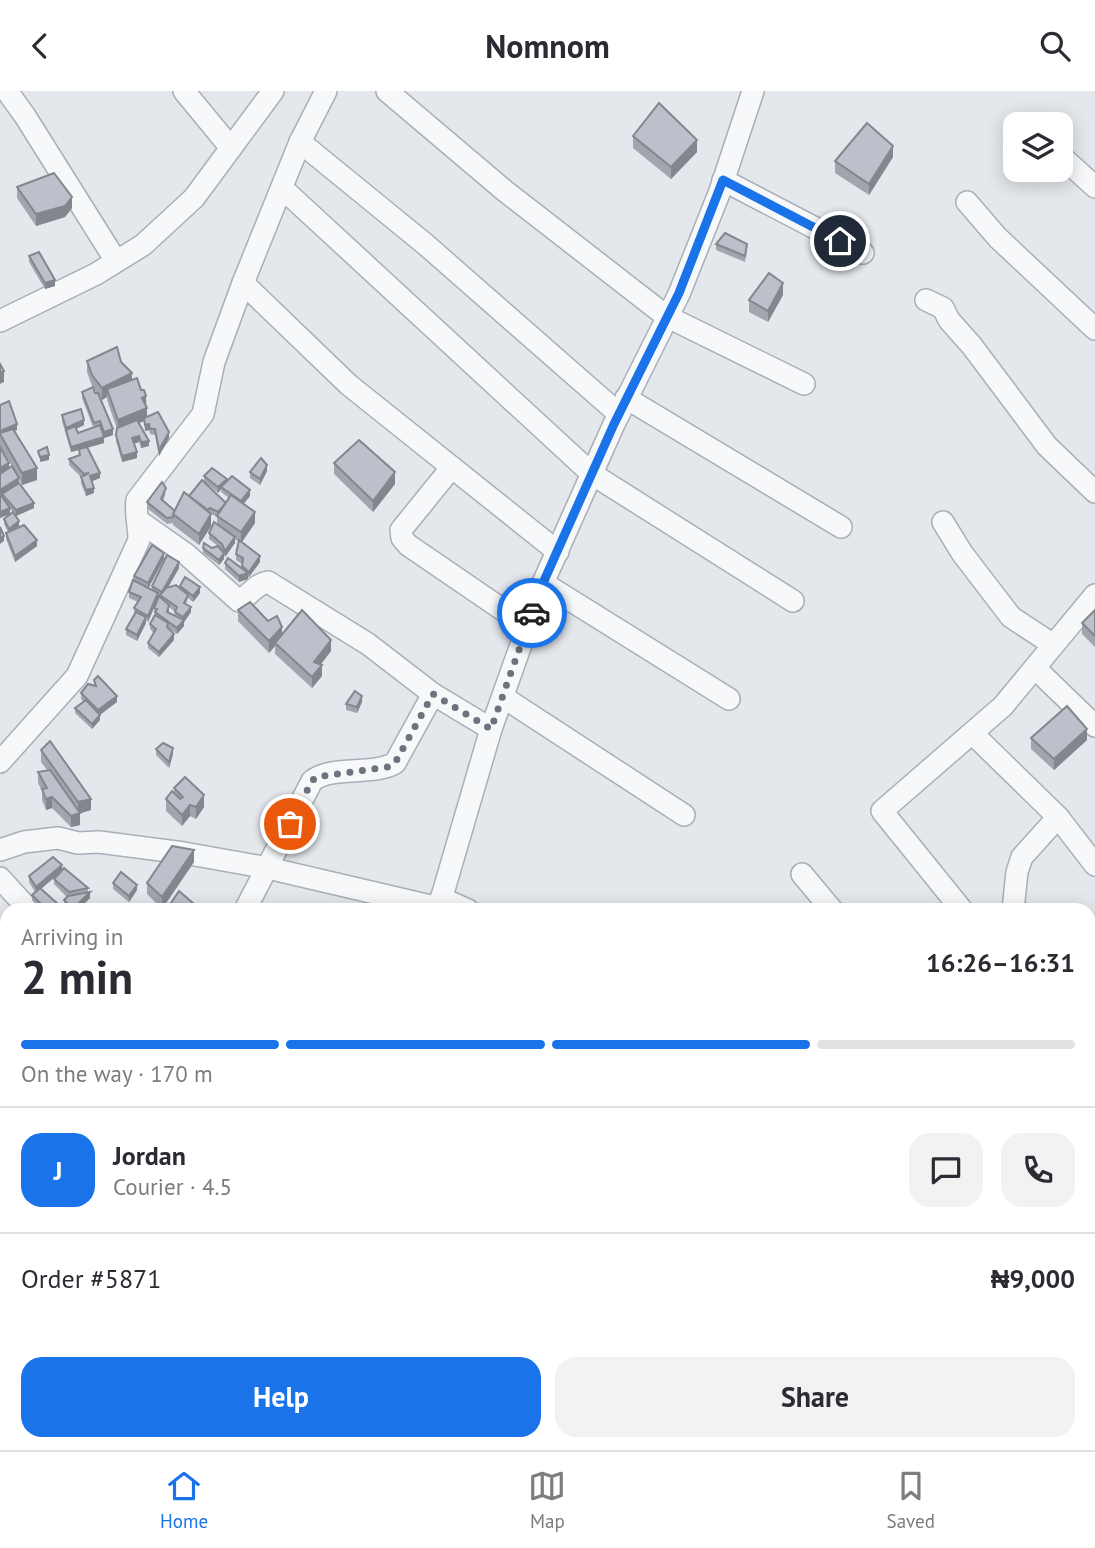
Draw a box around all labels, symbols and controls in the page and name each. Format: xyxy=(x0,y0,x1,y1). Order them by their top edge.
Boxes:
text: Nomnom xyxy=(485,25,610,67)
icon: back xyxy=(21,27,59,65)
icon: search xyxy=(1036,27,1074,65)
map controls xyxy=(1003,112,1073,182)
button: layers xyxy=(1003,112,1073,182)
pin xyxy=(810,211,870,271)
icon: home xyxy=(821,222,859,260)
courier xyxy=(497,578,567,648)
icon: car xyxy=(513,594,551,632)
pin xyxy=(260,794,320,854)
icon: bag xyxy=(271,805,309,843)
text: Arriving in xyxy=(21,922,123,951)
text: 16:26–16:31 xyxy=(926,946,1075,979)
text: 2 min xyxy=(21,947,133,1007)
text: On the way · 170 m xyxy=(21,1059,213,1088)
button: chat xyxy=(909,1133,983,1207)
button: phone xyxy=(1001,1133,1075,1207)
text: Jordan xyxy=(113,1139,186,1172)
text: J xyxy=(54,1154,62,1187)
text: Courier · 4.5 xyxy=(113,1172,232,1201)
text: Order #5871 xyxy=(21,1262,161,1295)
text: ₦9,000 xyxy=(991,1262,1075,1295)
button: Help xyxy=(21,1357,541,1437)
button: Share xyxy=(555,1357,1075,1437)
tab: Home xyxy=(160,1467,208,1533)
tab: Map xyxy=(528,1467,566,1533)
tab: Saved xyxy=(887,1467,935,1533)

